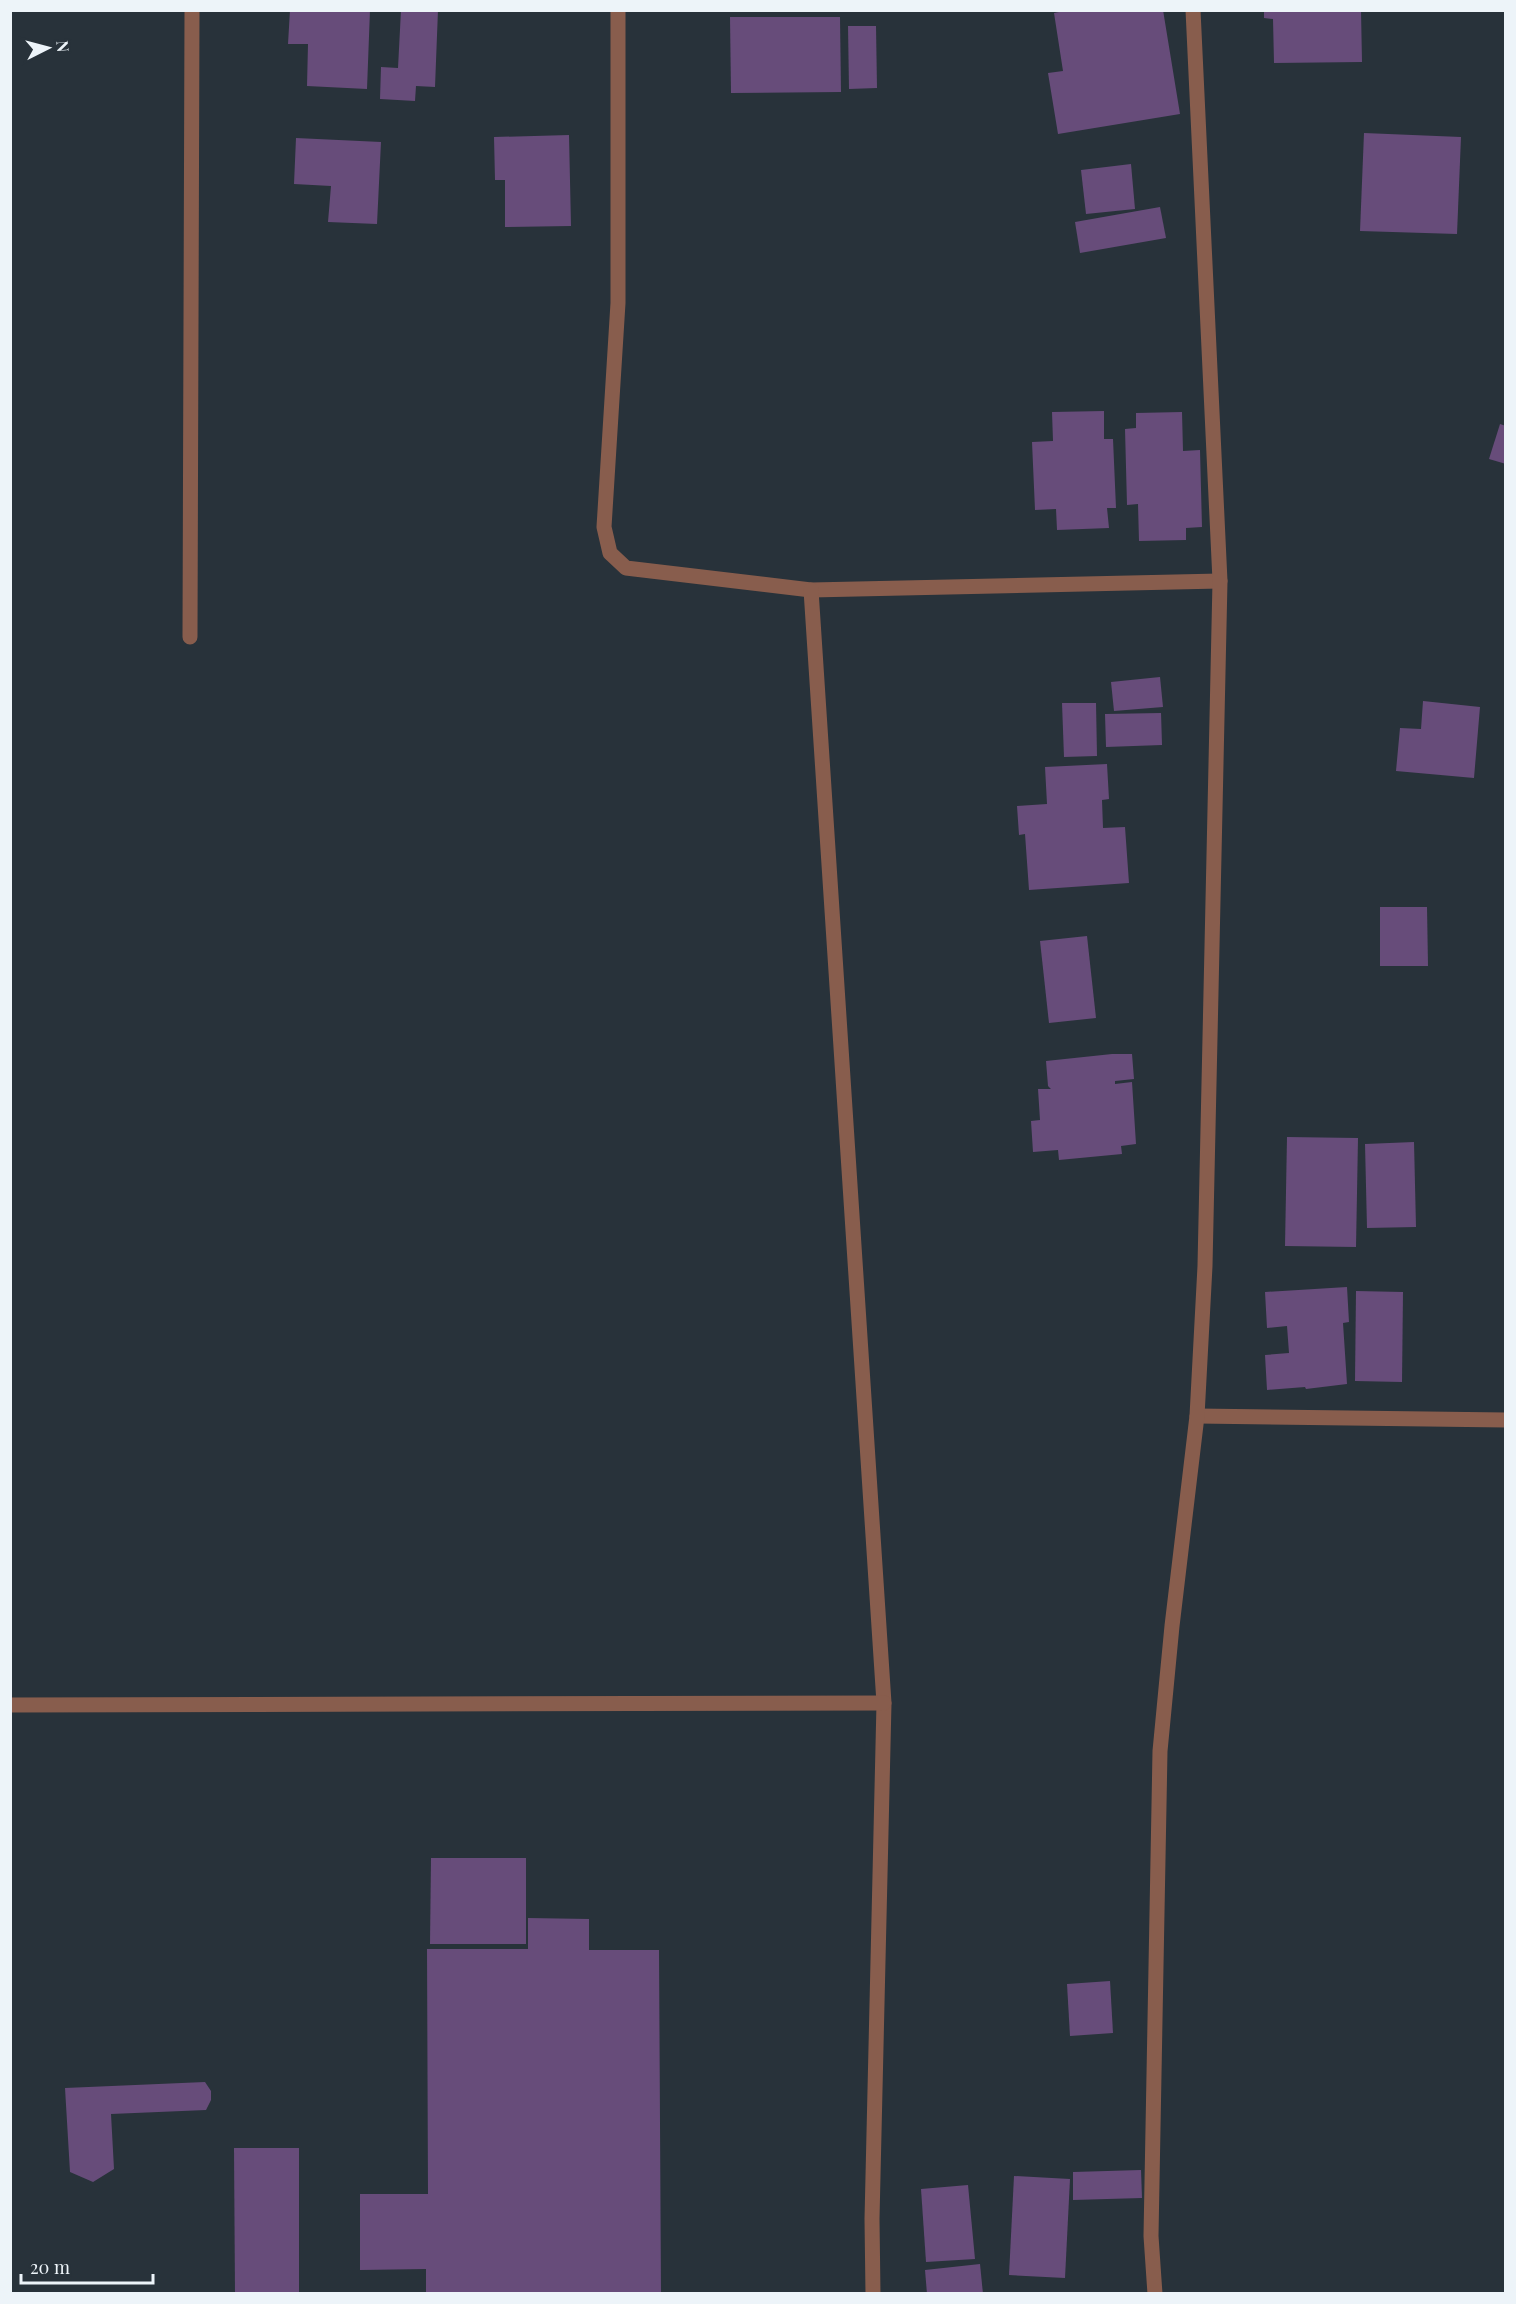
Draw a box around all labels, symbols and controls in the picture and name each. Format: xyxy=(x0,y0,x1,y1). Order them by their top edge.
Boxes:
north arrow xyxy=(18,18,78,78)
text: N xyxy=(52,40,75,54)
scale bar xyxy=(21,2247,153,2285)
text: 20 m xyxy=(30,2255,70,2279)

